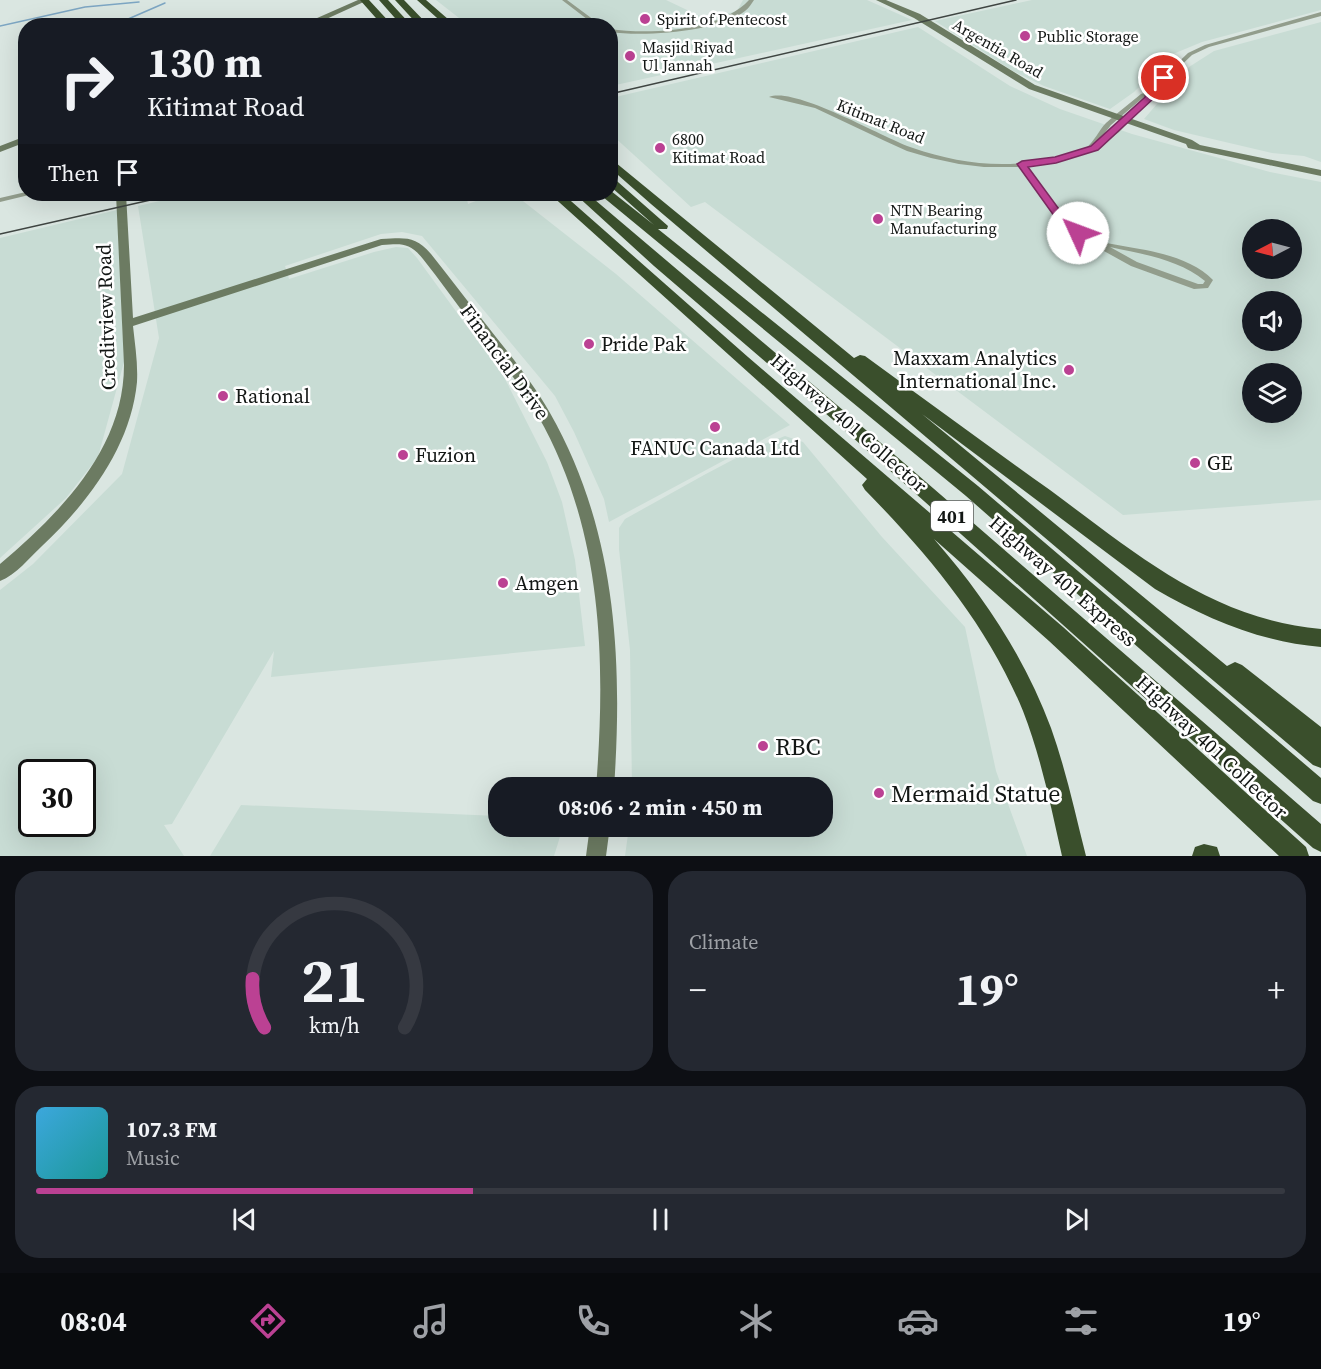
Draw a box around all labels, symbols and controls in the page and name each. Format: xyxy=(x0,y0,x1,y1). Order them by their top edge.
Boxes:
place label: Spirit of Pentecost xyxy=(657,8,788,30)
marker: Spirit of Pentecost xyxy=(638,12,652,26)
street label: Argentia Road xyxy=(949,13,1047,83)
place label: Public Storage xyxy=(1037,25,1139,47)
marker: Public Storage xyxy=(1018,29,1032,43)
text: 130 m xyxy=(147,33,262,91)
place label: Masjid Riyad Ul Jannah xyxy=(642,36,733,76)
icon: right xyxy=(48,42,126,120)
marker: Masjid Riyad Ul Jannah xyxy=(623,49,637,63)
pin xyxy=(1138,52,1189,103)
icon: arrive xyxy=(1147,61,1180,94)
text: Kitimat Road xyxy=(147,88,304,125)
street label: Kitimat Road xyxy=(834,93,928,149)
place label: 6800 Kitimat Road xyxy=(672,128,765,168)
marker: 6800 Kitimat Road xyxy=(653,141,667,155)
icon: arrive xyxy=(111,156,144,189)
text: Then xyxy=(48,158,99,188)
place label: NTN Bearing Manufacturing xyxy=(890,199,997,239)
position arrow xyxy=(1046,201,1110,265)
marker: NTN Bearing Manufacturing xyxy=(871,212,885,226)
north arrow xyxy=(1242,219,1302,279)
map controls xyxy=(1242,219,1302,423)
street label: Creditview Road xyxy=(89,243,123,391)
button: sound xyxy=(1242,291,1302,351)
street label: Financial Drive xyxy=(454,299,556,425)
place label: Pride Pak xyxy=(601,330,686,358)
marker: Pride Pak xyxy=(582,337,596,351)
place label: Maxxam Analytics International Inc. xyxy=(893,344,1057,395)
street label: Highway 401 Collector xyxy=(765,347,934,499)
marker: Maxxam Analytics International Inc. xyxy=(1062,363,1076,377)
button: layers xyxy=(1242,363,1302,423)
place label: Rational xyxy=(235,382,310,410)
marker: Rational xyxy=(216,389,230,403)
marker: FANUC Canada Ltd xyxy=(708,420,722,434)
place label: FANUC Canada Ltd xyxy=(630,434,800,462)
place label: Fuzion xyxy=(415,441,476,469)
marker: Fuzion xyxy=(396,448,410,462)
place label: GE xyxy=(1207,449,1233,477)
marker: GE xyxy=(1188,456,1202,470)
road number: 401 xyxy=(931,501,973,531)
street label: Highway 401 Express xyxy=(983,509,1143,653)
place label: Amgen xyxy=(515,569,579,597)
marker: Amgen xyxy=(496,576,510,590)
street label: Highway 401 Collector xyxy=(1130,669,1295,825)
place label: RBC xyxy=(775,730,821,763)
marker: RBC xyxy=(756,739,770,753)
speed limit sign: 30 xyxy=(18,759,96,837)
place label: Mermaid Statue xyxy=(891,777,1061,810)
marker: Mermaid Statue xyxy=(872,786,886,800)
text: 08:06 · 2 min · 450 m xyxy=(559,792,762,822)
text: Climate xyxy=(689,928,758,956)
text: 21 xyxy=(300,937,368,1023)
text: 19° xyxy=(955,958,1019,1020)
text: − xyxy=(689,967,707,1012)
text: + xyxy=(1267,967,1285,1012)
text: km/h xyxy=(308,1011,360,1040)
text: 107.3 FM xyxy=(126,1114,217,1144)
text: Music xyxy=(126,1144,180,1172)
icon: previous xyxy=(228,1203,261,1236)
icon: pause xyxy=(644,1203,677,1236)
icon: next xyxy=(1060,1203,1093,1236)
icon: directions xyxy=(247,1300,289,1342)
icon: music xyxy=(410,1300,452,1342)
icon: phone xyxy=(572,1300,614,1342)
icon: climate xyxy=(735,1300,777,1342)
icon: car xyxy=(897,1300,939,1342)
icon: filters xyxy=(1060,1300,1102,1342)
text: 08:04 xyxy=(60,1303,127,1340)
text: 19° xyxy=(1223,1303,1261,1340)

